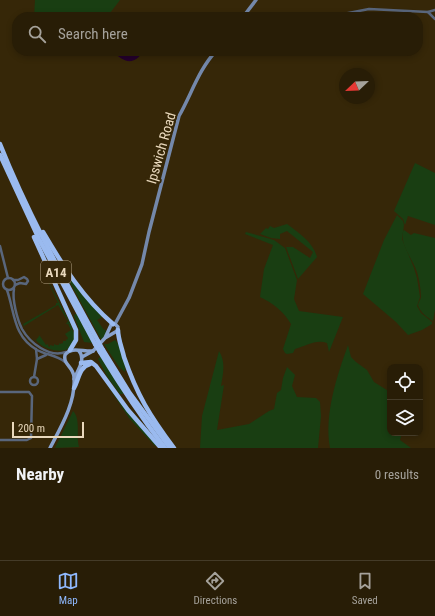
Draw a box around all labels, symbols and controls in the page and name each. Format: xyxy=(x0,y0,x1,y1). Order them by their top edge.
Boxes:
search box xyxy=(12,12,423,56)
icon: search xyxy=(26,23,48,45)
text: Search here xyxy=(58,25,128,43)
north arrow xyxy=(339,68,375,104)
street label: Ipswich Road xyxy=(143,110,179,186)
road number: A14 xyxy=(41,261,71,283)
map controls xyxy=(387,364,423,436)
button: locate xyxy=(387,364,423,400)
button: layers xyxy=(387,400,423,436)
scale bar xyxy=(12,420,84,439)
text: 200 m xyxy=(18,422,45,435)
text: Nearby xyxy=(16,464,64,484)
text: 0 results xyxy=(375,467,419,482)
tab: Map xyxy=(57,570,79,607)
tab: Directions xyxy=(193,570,237,607)
tab: Saved xyxy=(352,570,378,607)

